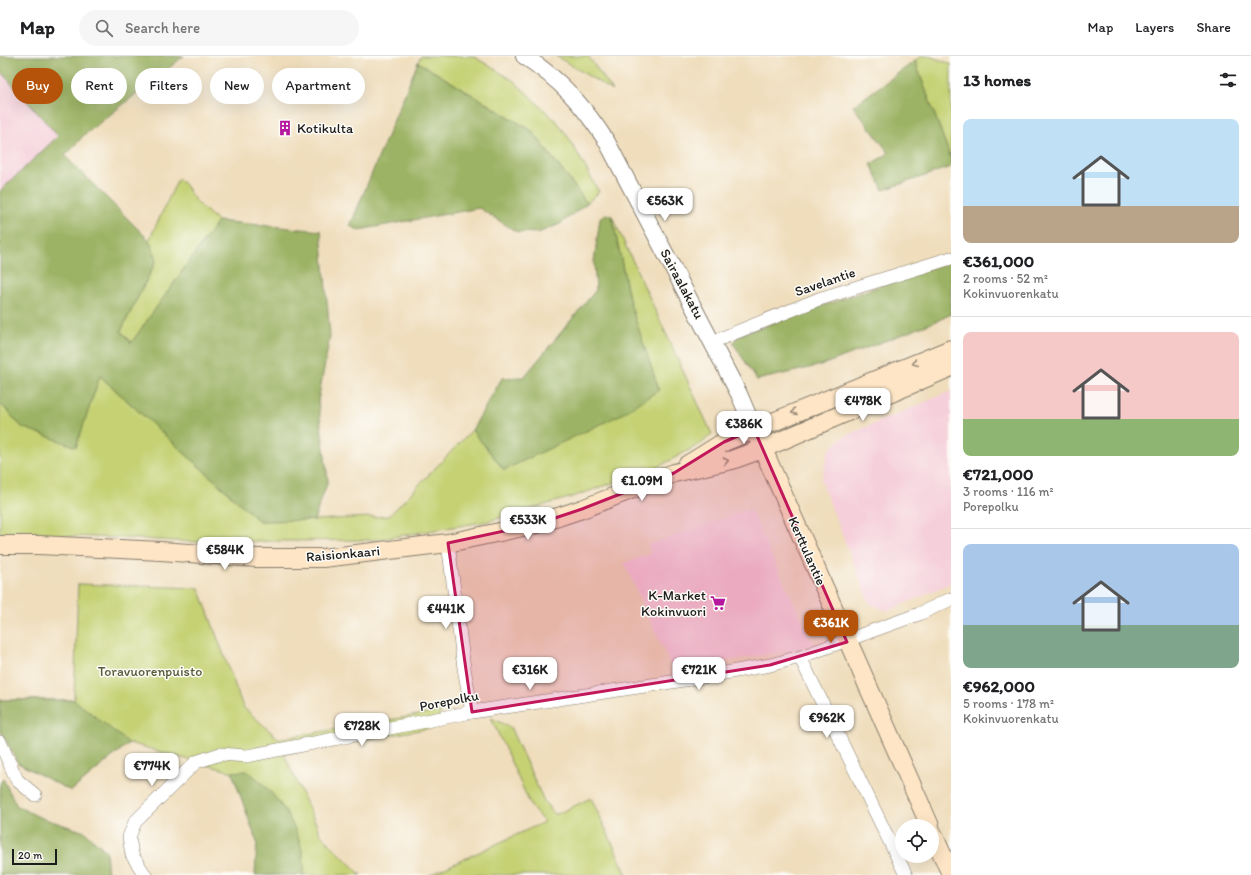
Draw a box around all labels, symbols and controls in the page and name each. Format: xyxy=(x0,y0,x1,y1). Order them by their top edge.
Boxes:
search box xyxy=(79,10,359,46)
text: Map xyxy=(20,16,55,39)
icon: search xyxy=(93,17,115,39)
text: Search here xyxy=(125,19,200,37)
text: Map xyxy=(1088,19,1113,36)
text: Layers xyxy=(1135,19,1174,36)
text: Share xyxy=(1196,19,1231,36)
chip: Buy xyxy=(12,68,63,104)
chip: Rent xyxy=(71,68,127,104)
chip: Filters xyxy=(135,68,202,104)
chip: New xyxy=(210,68,264,104)
chip: Apartment xyxy=(272,68,365,104)
icon: filters xyxy=(1217,69,1239,91)
text: 13 homes xyxy=(963,70,1031,90)
building icon: Kotikulta xyxy=(276,119,294,137)
place label: Kotikulta xyxy=(297,120,354,137)
icon: home xyxy=(1065,145,1137,217)
pin: €563K xyxy=(637,188,693,222)
text: €563K xyxy=(647,193,683,208)
street label: Sairaalakatu xyxy=(656,246,708,322)
text: €361,000 xyxy=(963,251,1034,271)
street label: Savelantie xyxy=(793,264,858,300)
text: 2 rooms · 52 m² xyxy=(963,271,1048,286)
text: Kokinvuorenkatu xyxy=(963,286,1059,301)
icon: home xyxy=(1065,358,1137,430)
one-way arrow xyxy=(911,359,918,367)
pin: €478K xyxy=(835,388,891,422)
text: €478K xyxy=(844,393,882,408)
one-way arrow xyxy=(791,408,798,416)
pin: €386K xyxy=(716,411,772,445)
text: €386K xyxy=(726,416,762,431)
one-way arrow xyxy=(723,458,729,466)
text: €721,000 xyxy=(963,464,1033,484)
pin: €1.09M xyxy=(609,468,675,502)
text: €1.09M xyxy=(621,473,663,488)
text: 3 rooms · 116 m² xyxy=(963,484,1054,499)
text: Porepolku xyxy=(963,499,1019,514)
pin: €533K xyxy=(500,507,556,541)
text: €533K xyxy=(510,512,546,527)
street label: Kerttulantie xyxy=(784,514,830,588)
pin: €584K xyxy=(197,537,253,571)
text: €584K xyxy=(206,542,244,557)
street label: Raisionkaari xyxy=(305,542,381,566)
icon: home xyxy=(1065,570,1137,642)
place label: K-Market Kokinvuori xyxy=(641,587,706,620)
supermarket icon: K-Market Kokinvuori xyxy=(709,594,727,612)
pin: €441K xyxy=(418,596,474,630)
text: €441K xyxy=(427,601,465,616)
pin: €361K xyxy=(803,610,859,644)
text: €361K xyxy=(813,615,849,630)
pin: €316K xyxy=(502,657,558,691)
pin: €721K xyxy=(671,657,727,691)
text: €316K xyxy=(512,662,548,677)
text: €721K xyxy=(681,662,717,677)
park label: Toravuorenpuisto xyxy=(98,663,202,680)
text: €962,000 xyxy=(963,676,1035,696)
street label: Porepolku xyxy=(418,687,480,715)
text: 5 rooms · 178 m² xyxy=(963,696,1054,711)
pin: €962K xyxy=(799,705,855,739)
text: €962K xyxy=(809,710,845,725)
text: Kokinvuorenkatu xyxy=(963,711,1059,726)
pin: €728K xyxy=(334,713,390,747)
text: €728K xyxy=(344,718,380,733)
pin: €774K xyxy=(124,753,180,787)
text: €774K xyxy=(134,758,170,773)
map controls xyxy=(895,819,939,863)
button: locate xyxy=(895,819,939,863)
scale bar xyxy=(12,847,57,866)
text: 20 m xyxy=(18,849,42,862)

